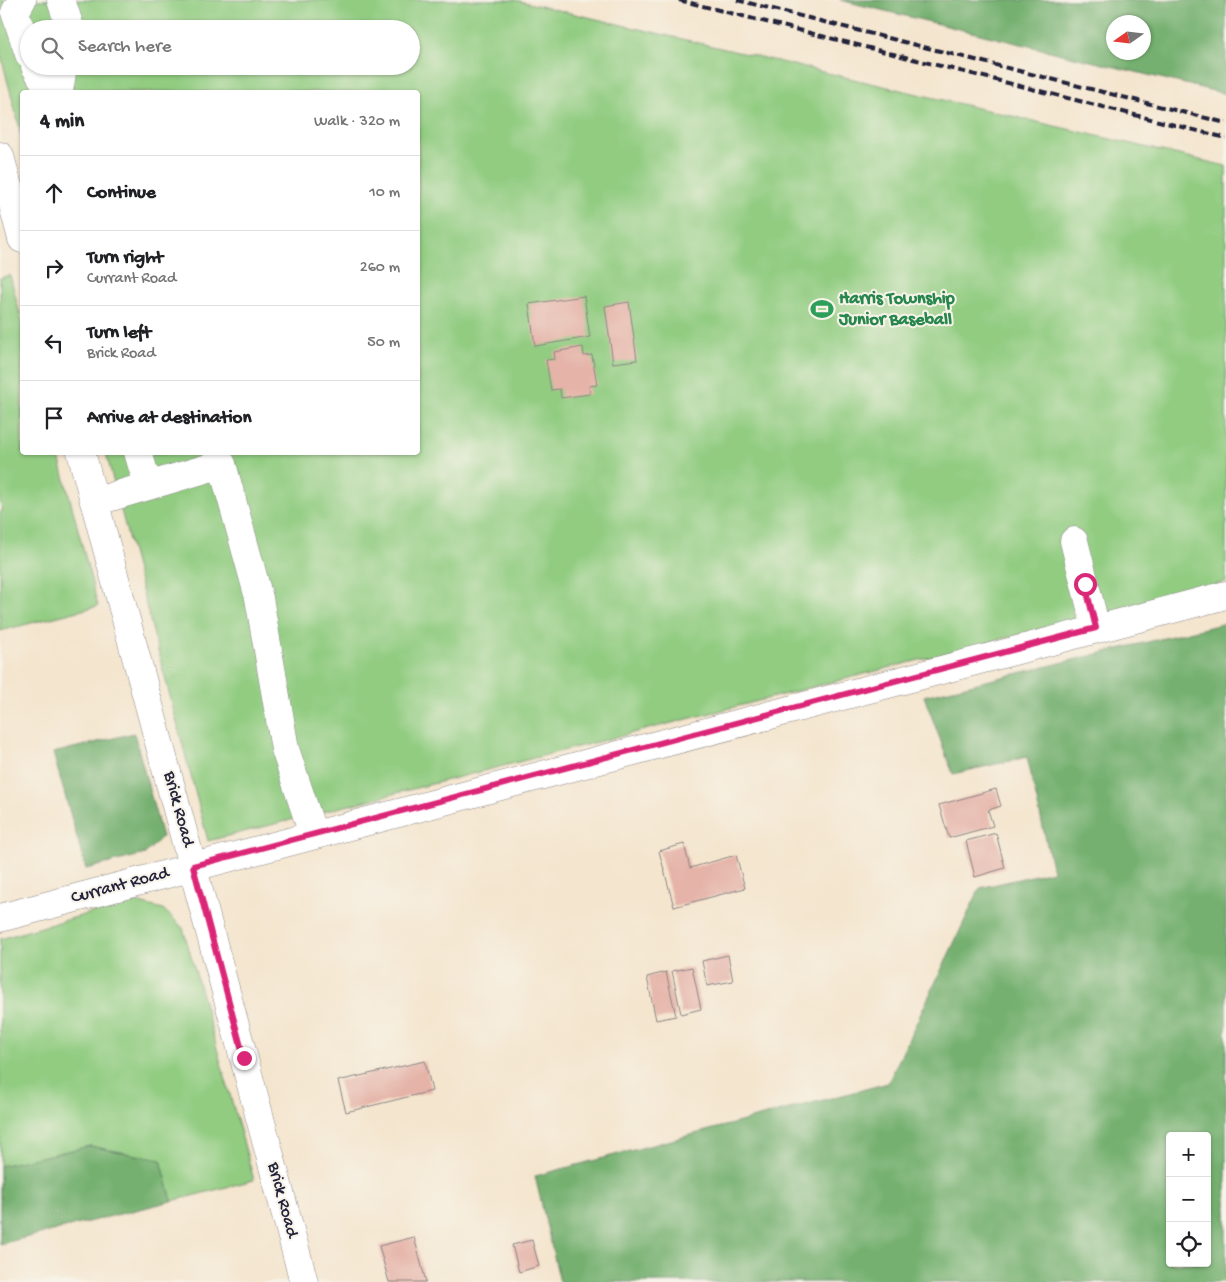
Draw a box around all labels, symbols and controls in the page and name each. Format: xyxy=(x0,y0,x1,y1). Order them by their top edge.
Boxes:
north arrow xyxy=(1106,15,1151,60)
search box xyxy=(20,20,420,75)
icon: search xyxy=(38,34,66,62)
text: Search here xyxy=(78,36,172,59)
text: 4 min xyxy=(40,110,84,135)
text: Walk · 320 m xyxy=(314,113,400,132)
icon: ahead xyxy=(40,179,68,207)
text: Continue xyxy=(87,182,156,205)
text: 10 m xyxy=(369,184,400,203)
text: Turn right xyxy=(87,247,163,270)
icon: right xyxy=(40,254,68,282)
text: 260 m xyxy=(360,259,400,278)
text: Currant Road xyxy=(87,270,176,289)
place label: Harris Township Junior Baseball xyxy=(838,289,955,331)
sports icon: Harris Township Junior Baseball xyxy=(809,296,835,322)
text: Turn left xyxy=(87,322,151,345)
icon: left xyxy=(40,329,68,357)
text: 50 m xyxy=(367,334,400,353)
text: Brick Road xyxy=(87,345,156,364)
icon: arrive xyxy=(40,404,68,432)
text: Arrive at destination xyxy=(87,407,251,430)
route start xyxy=(1074,573,1097,596)
street label: Brick Road xyxy=(158,768,199,850)
street label: Currant Road xyxy=(69,862,173,909)
route end xyxy=(233,1047,256,1070)
map controls xyxy=(1166,1132,1211,1267)
button: + xyxy=(1166,1132,1211,1177)
street label: Brick Road xyxy=(262,1159,303,1241)
button: − xyxy=(1166,1177,1211,1222)
button: locate xyxy=(1166,1222,1211,1267)

